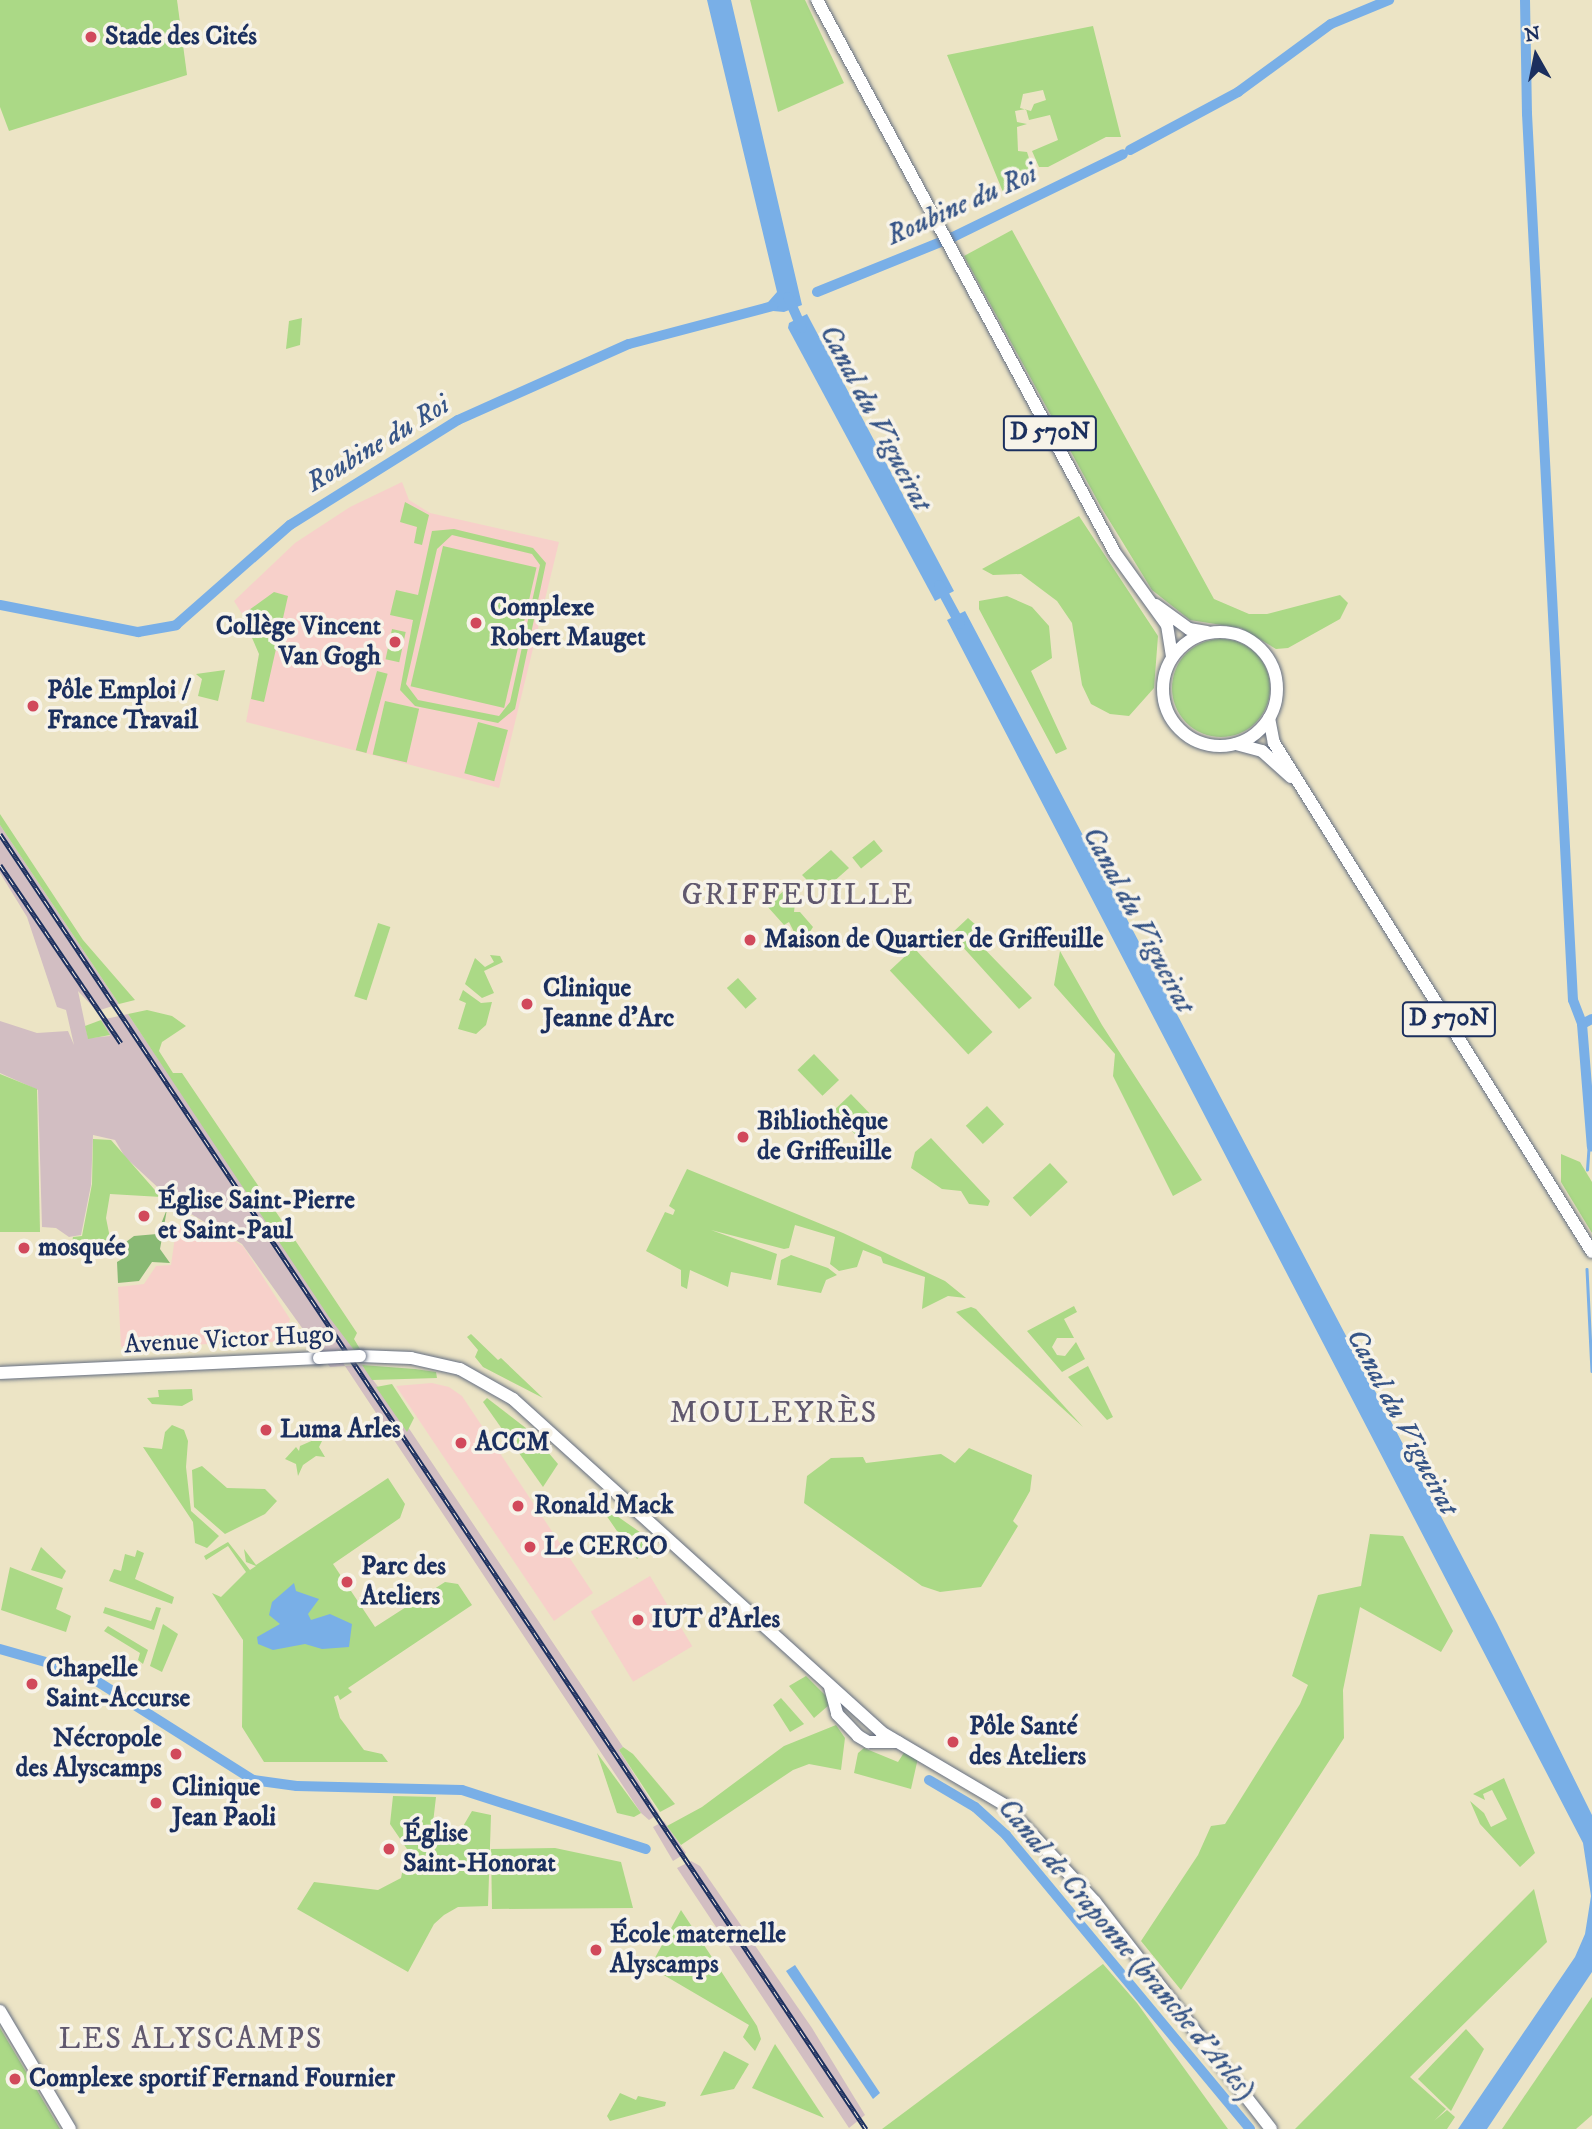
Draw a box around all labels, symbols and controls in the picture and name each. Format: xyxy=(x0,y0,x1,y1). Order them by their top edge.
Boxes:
place label: Stade des Cités xyxy=(105,21,257,53)
north arrow xyxy=(1501,21,1571,91)
text: N xyxy=(1523,22,1542,47)
marker: Stade des Cités xyxy=(83,29,99,45)
water label: Roubine du Roi xyxy=(882,157,1042,253)
water label: Canal du Vigueirat xyxy=(812,319,938,517)
water label: Roubine du Roi xyxy=(300,388,456,500)
road number: D 570N xyxy=(1003,412,1097,453)
place label: Complexe Robert Mauget xyxy=(490,592,645,654)
place label: Collège Vincent Van Gogh xyxy=(216,611,381,672)
marker: Complexe Robert Mauget xyxy=(468,615,484,631)
marker: Collège Vincent Van Gogh xyxy=(387,634,403,650)
place label: Pôle Emploi / France Travail xyxy=(47,675,198,736)
marker: Pôle Emploi / France Travail xyxy=(25,698,41,714)
water label: Canal du Vigueirat xyxy=(1075,821,1201,1019)
district label: GRIFFEUILLE xyxy=(683,878,913,914)
place label: Maison de Quartier de Griffeuille xyxy=(764,924,1104,956)
marker: Maison de Quartier de Griffeuille xyxy=(742,932,758,948)
place label: Clinique Jeanne d'Arc xyxy=(543,973,674,1034)
marker: Clinique Jeanne d'Arc xyxy=(517,994,537,1014)
road number: D 570N xyxy=(1402,999,1496,1040)
place label: Bibliothèque de Griffeuille xyxy=(757,1106,892,1168)
marker: Bibliothèque de Griffeuille xyxy=(735,1129,751,1145)
place label: Église Saint-Pierre et Saint-Paul xyxy=(158,1185,355,1246)
marker: Église Saint-Pierre et Saint-Paul xyxy=(136,1208,152,1224)
place label: mosquée xyxy=(38,1232,126,1264)
marker: mosquée xyxy=(16,1240,32,1256)
street label: Avenue Victor Hugo xyxy=(123,1319,335,1361)
water label: Canal du Vigueirat xyxy=(1339,1323,1465,1521)
district label: MOULEYRÈS xyxy=(671,1396,877,1432)
place label: Luma Arles xyxy=(280,1414,401,1446)
marker: Luma Arles xyxy=(258,1422,274,1438)
place label: ACCM xyxy=(475,1427,550,1459)
marker: ACCM xyxy=(453,1435,469,1451)
place label: Ronald Mack xyxy=(534,1490,674,1522)
marker: Ronald Mack xyxy=(508,1496,528,1516)
place label: Le CERCO xyxy=(544,1531,668,1563)
marker: Le CERCO xyxy=(522,1539,538,1555)
place label: Parc des Ateliers xyxy=(361,1551,446,1612)
marker: Parc des Ateliers xyxy=(339,1574,355,1590)
place label: IUT d'Arles xyxy=(652,1604,780,1636)
marker: IUT d'Arles xyxy=(630,1612,646,1628)
place label: Chapelle Saint-Accurse xyxy=(46,1653,190,1714)
marker: Chapelle Saint-Accurse xyxy=(24,1676,40,1692)
place label: Pôle Santé des Ateliers xyxy=(969,1711,1086,1772)
place label: Nécropole des Alyscamps xyxy=(15,1723,162,1784)
marker: Pôle Santé des Ateliers xyxy=(943,1732,963,1752)
marker: Nécropole des Alyscamps xyxy=(168,1746,184,1762)
place label: Clinique Jean Paoli xyxy=(172,1772,276,1834)
water label: Canal de Craponne (branche d'Arles) xyxy=(990,1792,1262,2106)
marker: Clinique Jean Paoli xyxy=(146,1793,166,1813)
place label: Église Saint-Honorat xyxy=(403,1818,556,1880)
marker: Église Saint-Honorat xyxy=(381,1841,397,1857)
place label: École maternelle Alyscamps xyxy=(610,1919,786,1980)
marker: École maternelle Alyscamps xyxy=(588,1942,604,1958)
district label: LES ALYSCAMPS xyxy=(60,2022,322,2058)
place label: Complexe sportif Fernand Fournier xyxy=(29,2063,395,2095)
marker: Complexe sportif Fernand Fournier xyxy=(7,2071,23,2087)

